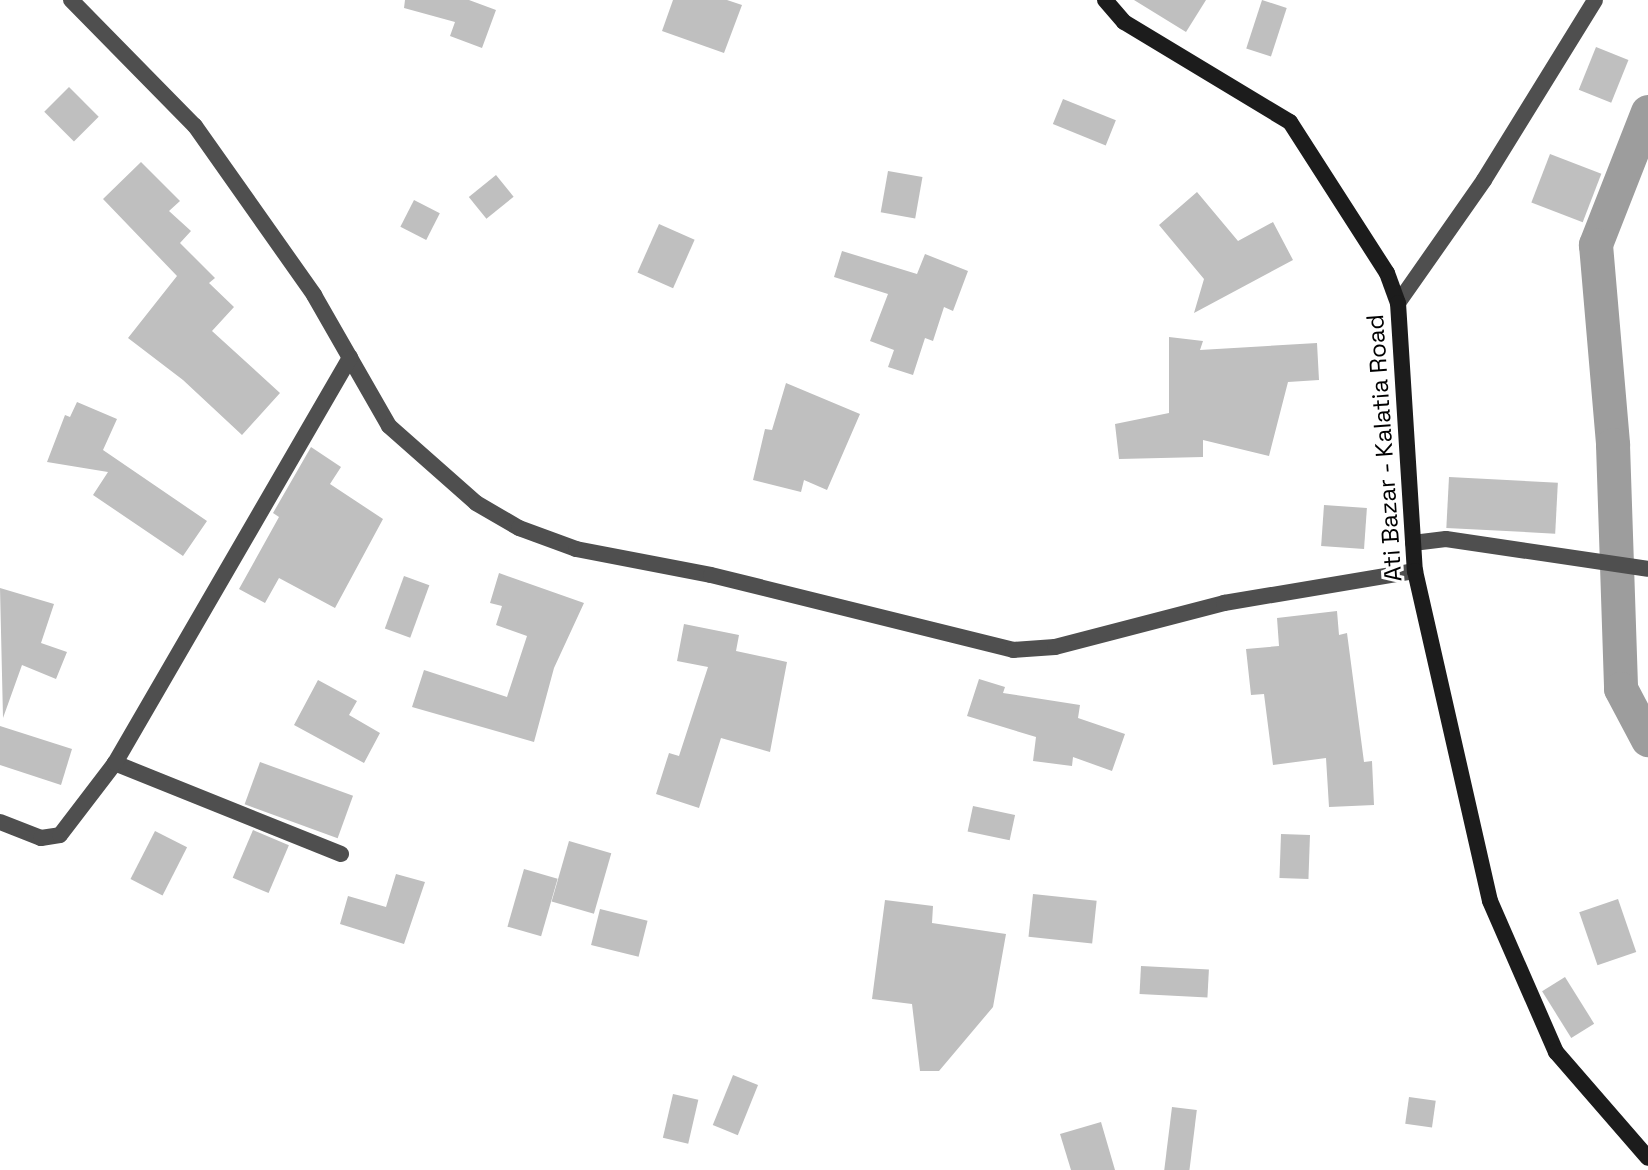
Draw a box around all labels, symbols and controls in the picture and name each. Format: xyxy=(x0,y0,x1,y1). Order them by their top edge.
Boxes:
street label: Ati Bazar - Kalatia Road xyxy=(1360,313,1408,583)

